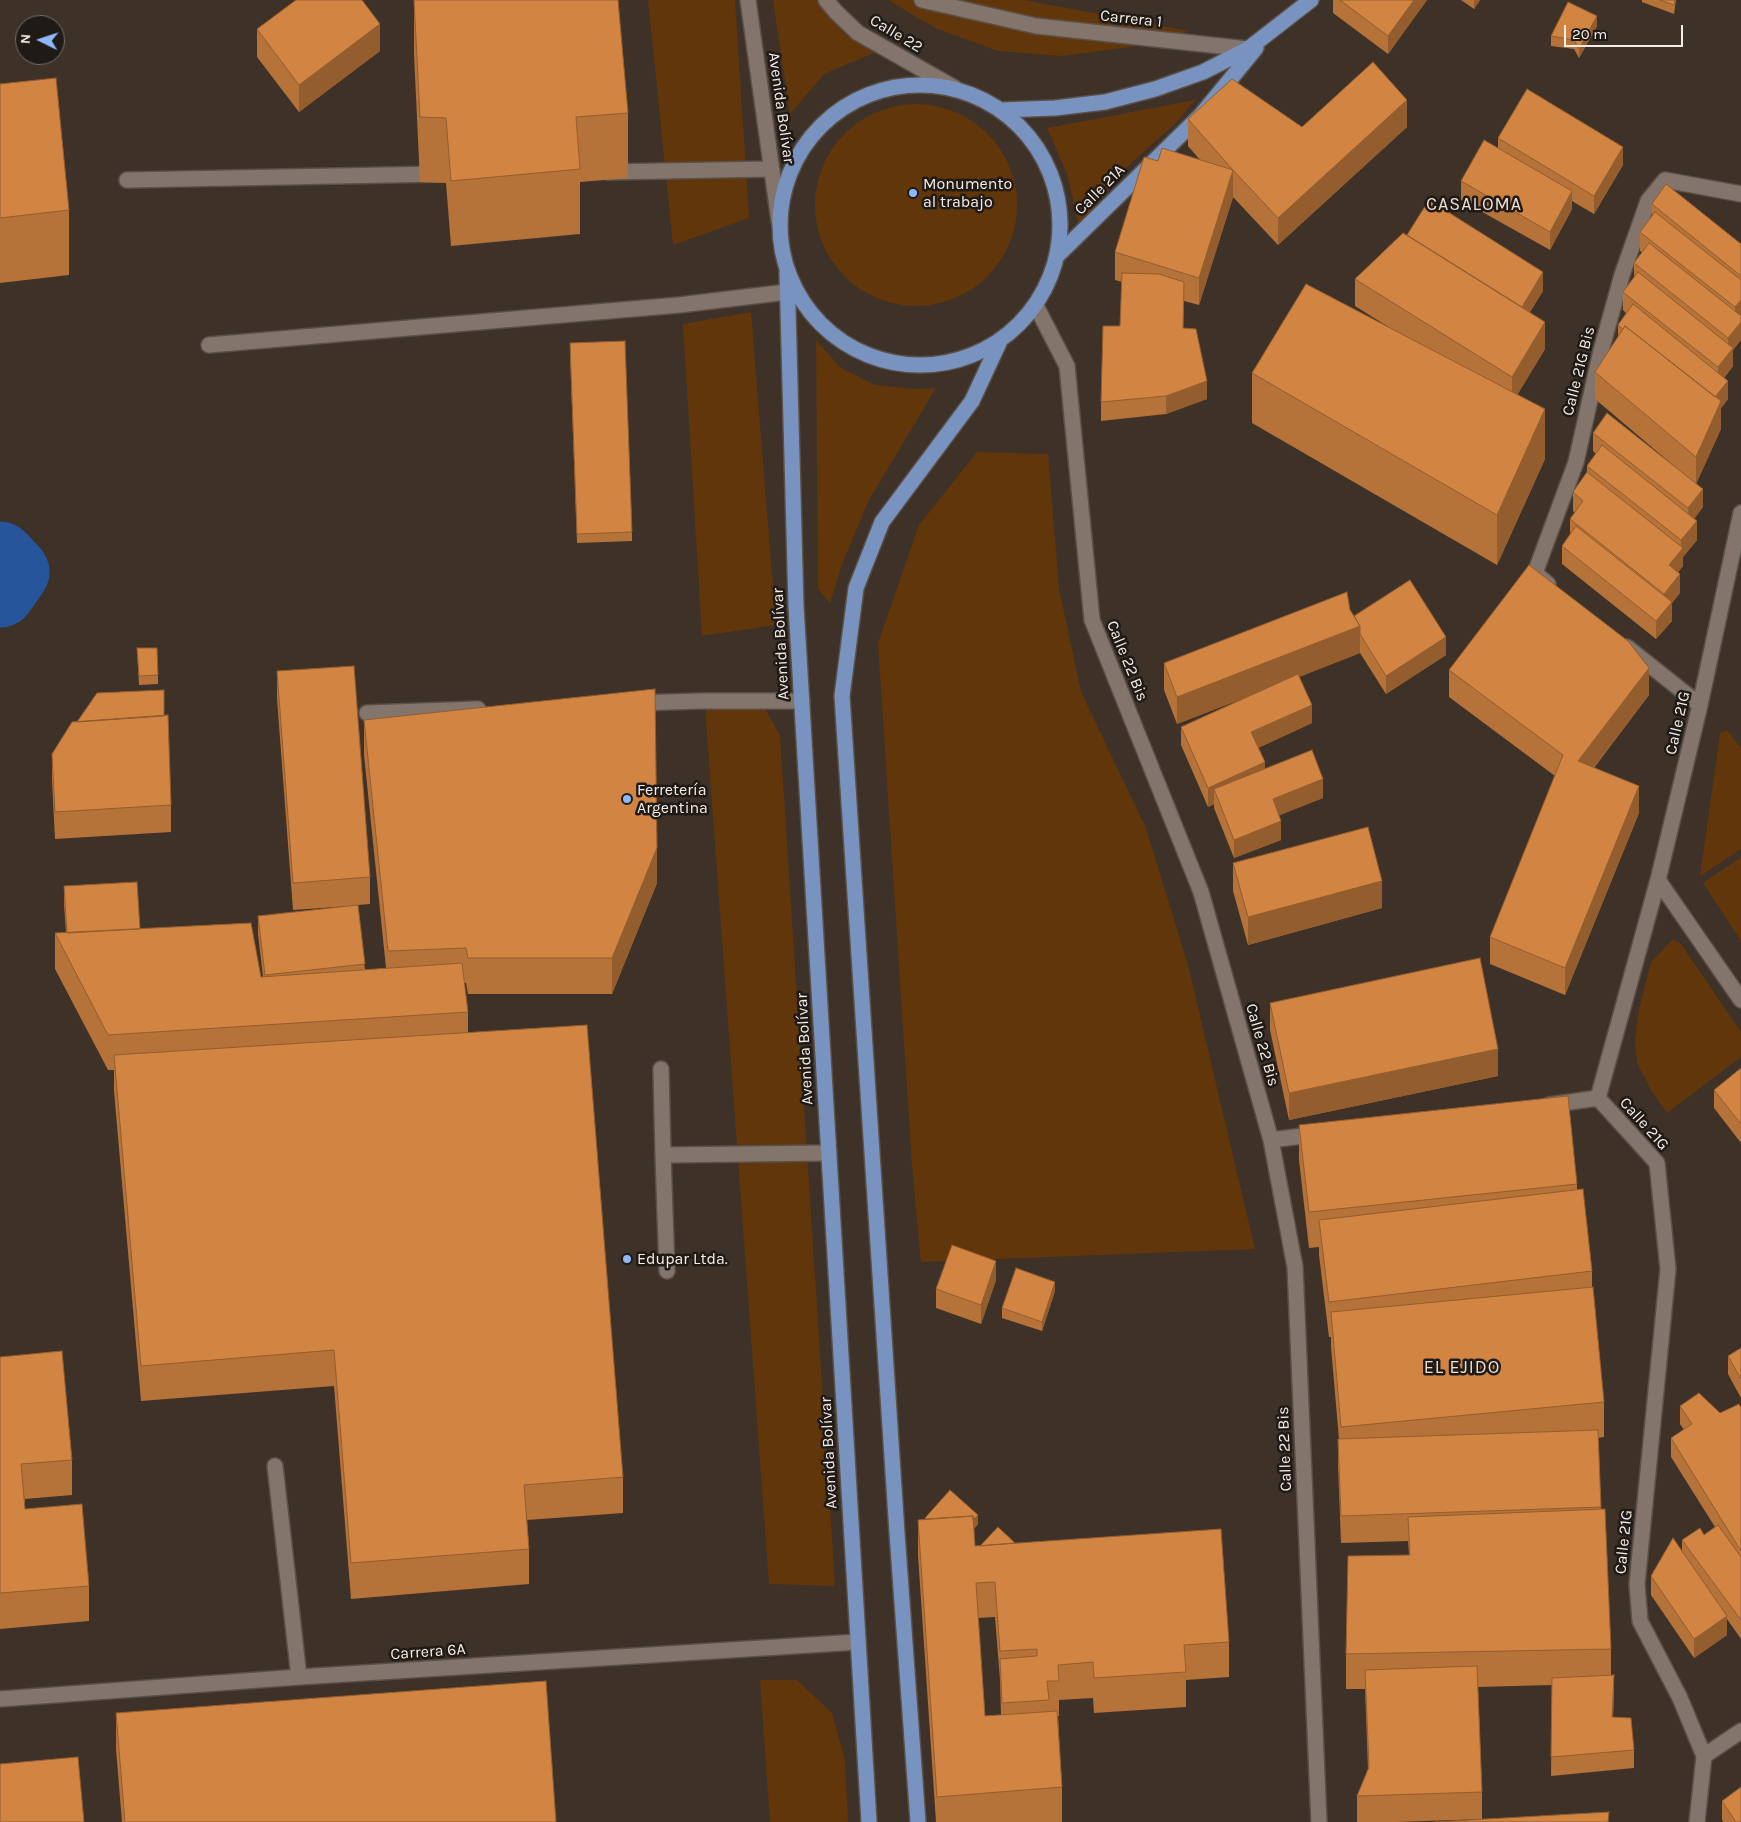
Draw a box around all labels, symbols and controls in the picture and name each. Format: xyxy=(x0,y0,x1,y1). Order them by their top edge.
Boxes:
street label: Carrera 1 xyxy=(1099,6,1163,32)
street label: Calle 22 xyxy=(866,11,926,57)
north arrow xyxy=(15,15,65,65)
scale bar xyxy=(1566,15,1685,47)
text: 20 m xyxy=(1572,25,1607,43)
text: N xyxy=(17,33,34,45)
street label: Avenida Bolívar xyxy=(764,51,798,165)
street label: Calle 21A xyxy=(1071,161,1129,219)
place label: Monumento al trabajo xyxy=(923,174,1012,212)
marker: Monumento al trabajo xyxy=(907,187,919,199)
district label: CASALOMA xyxy=(1425,194,1523,216)
street label: Calle 21G Bis xyxy=(1559,324,1599,418)
street label: Avenida Bolívar xyxy=(768,587,794,701)
street label: Calle 22 Bis xyxy=(1102,618,1152,704)
street label: Calle 21G xyxy=(1661,689,1695,757)
place label: Ferretería Argentina xyxy=(637,780,708,818)
marker: Ferretería Argentina xyxy=(621,793,633,805)
street label: Avenida Bolívar xyxy=(792,992,818,1106)
street label: Calle 22 Bis xyxy=(1241,1001,1283,1089)
street label: Calle 21G xyxy=(1615,1094,1673,1154)
place label: Edupar Ltda. xyxy=(637,1249,728,1269)
marker: Edupar Ltda. xyxy=(621,1253,633,1265)
district label: EL EJIDO xyxy=(1423,1357,1501,1379)
street label: Avenida Bolívar xyxy=(816,1396,842,1510)
street label: Calle 22 Bis xyxy=(1274,1406,1296,1492)
street label: Calle 21G xyxy=(1611,1509,1637,1575)
street label: Carrera 6A xyxy=(390,1640,466,1664)

